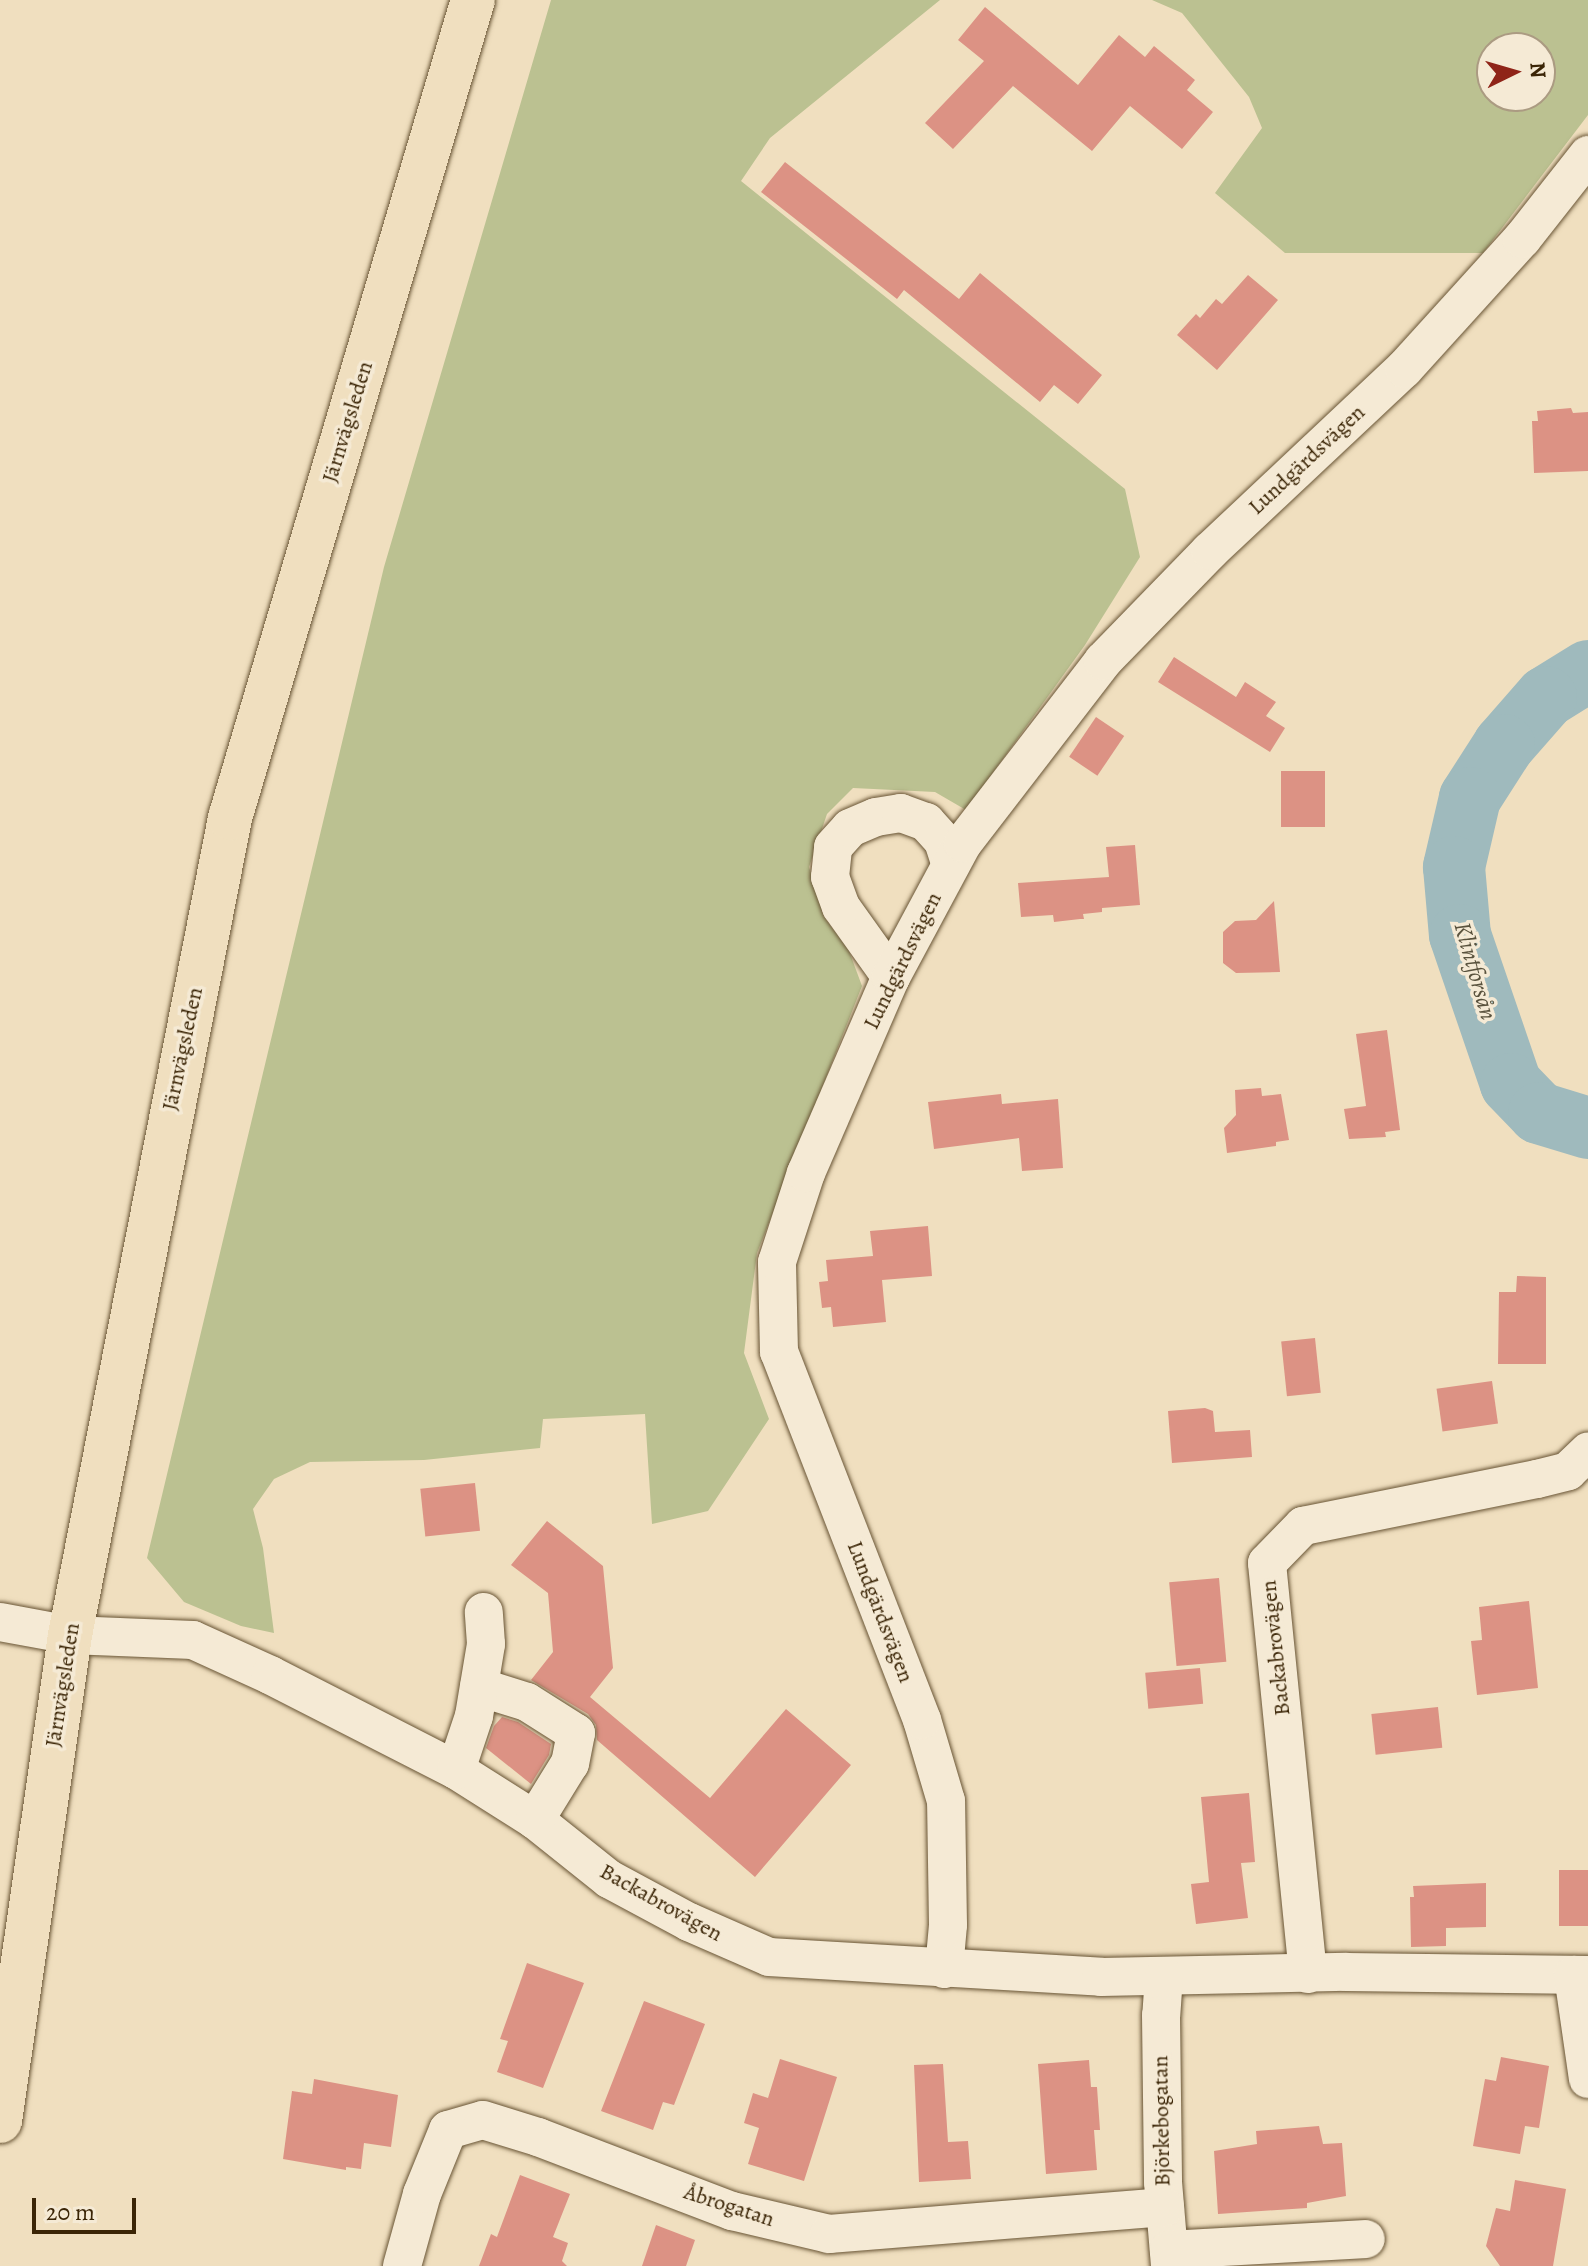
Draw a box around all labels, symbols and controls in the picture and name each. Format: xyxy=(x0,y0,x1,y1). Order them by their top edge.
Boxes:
north arrow xyxy=(1476,32,1556,112)
text: N xyxy=(1522,61,1554,79)
street label: Järnvägsleden xyxy=(317,358,379,486)
street label: Lundgärdsvägen xyxy=(1243,399,1371,521)
street label: Lundgärdsvägen xyxy=(858,888,948,1034)
water label: Klintforsån xyxy=(1447,919,1503,1023)
street label: Järnvägsleden xyxy=(157,985,209,1113)
street label: Lundgärdsvägen xyxy=(841,1538,919,1686)
street label: Backabrovägen xyxy=(1256,1579,1296,1717)
street label: Järnvägsleden xyxy=(40,1621,86,1749)
street label: Backabrovägen xyxy=(595,1858,727,1948)
street label: Björkebogatan xyxy=(1148,2055,1176,2187)
street label: Åbrogatan xyxy=(681,2179,777,2233)
scale bar xyxy=(36,2182,140,2232)
text: 20 m xyxy=(46,2196,95,2228)

